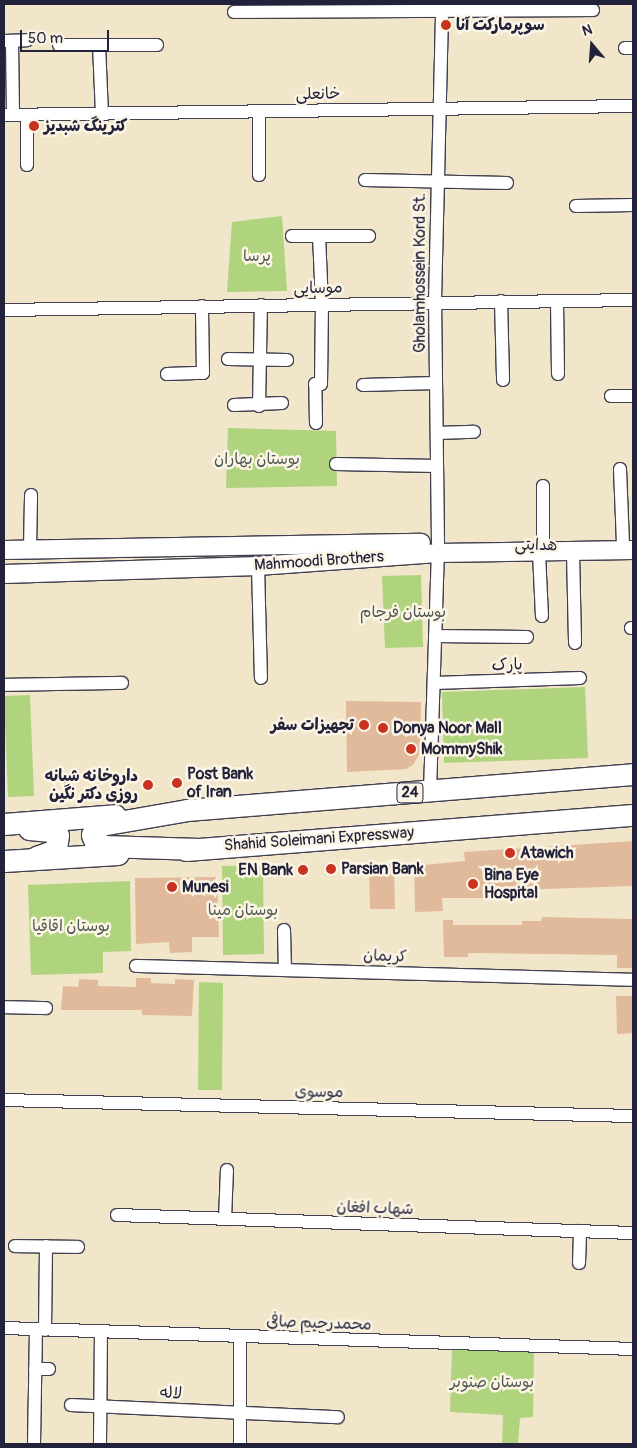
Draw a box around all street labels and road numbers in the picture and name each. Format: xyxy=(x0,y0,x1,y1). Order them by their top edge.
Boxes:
street label: خانعلی xyxy=(296,84,340,104)
street label: Gholamhossein Kord St. xyxy=(410,193,430,353)
street label: موسایی xyxy=(293,278,343,298)
street label: هدایتی xyxy=(514,535,558,555)
street label: Mahmoodi Brothers xyxy=(254,547,384,575)
street label: پارک xyxy=(491,655,523,675)
road number: 24 xyxy=(396,780,424,806)
street label: Shahid Soleimani Expressway xyxy=(223,823,415,855)
street label: کریمان xyxy=(363,946,407,966)
street label: موسوی xyxy=(294,1082,344,1102)
street label: شهاب افغان xyxy=(336,1197,414,1219)
street label: محمدرحیم صافی xyxy=(266,1312,372,1334)
street label: لاله xyxy=(159,1383,183,1403)

